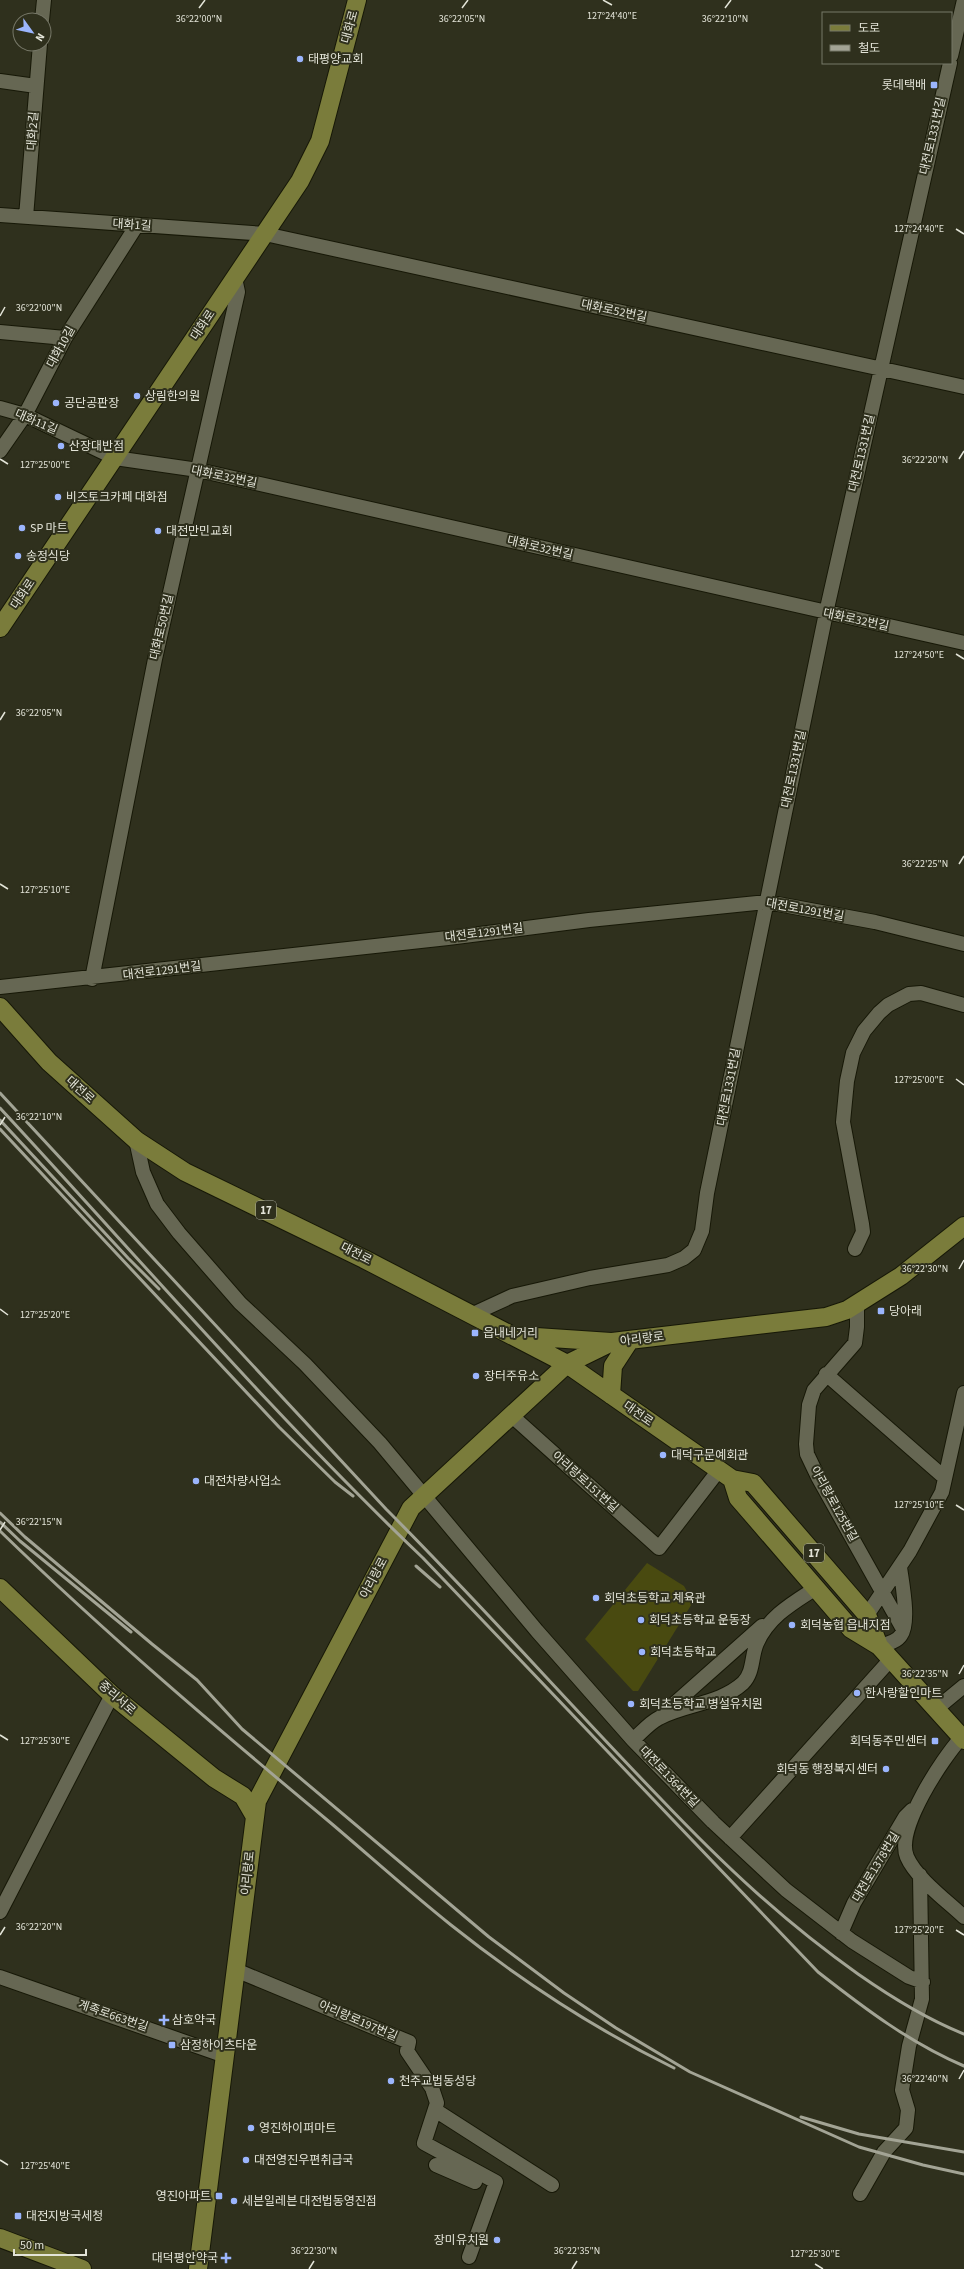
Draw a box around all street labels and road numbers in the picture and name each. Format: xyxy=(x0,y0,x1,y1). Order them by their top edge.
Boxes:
street label: 대화로 xyxy=(338,9,362,45)
street label: 대전로1331번길 xyxy=(916,96,950,176)
street label: 대화2길 xyxy=(23,111,43,151)
street label: 대화1길 xyxy=(112,215,152,235)
street label: 대화로52번길 xyxy=(579,296,649,326)
street label: 대화로 xyxy=(187,307,219,343)
street label: 대화10길 xyxy=(43,323,79,371)
street label: 대화11길 xyxy=(12,405,60,439)
street label: 대전로1331번길 xyxy=(845,413,879,493)
street label: 대화로32번길 xyxy=(189,462,259,492)
street label: 대화로32번길 xyxy=(505,532,575,564)
street label: 대화로 xyxy=(7,576,39,612)
street label: 대화로50번길 xyxy=(146,592,178,662)
street label: 대화로32번길 xyxy=(821,605,891,635)
street label: 대전로1331번길 xyxy=(777,729,811,809)
street label: 대전로1291번길 xyxy=(765,895,845,925)
street label: 대전로1291번길 xyxy=(444,920,524,946)
street label: 대전로1291번길 xyxy=(122,958,202,984)
street label: 대전로1331번길 xyxy=(713,1047,745,1127)
street label: 대전로 xyxy=(62,1073,98,1107)
road number: 17 xyxy=(256,1201,276,1219)
street label: 대전로 xyxy=(337,1239,375,1269)
street label: 아리랑로 xyxy=(619,1328,665,1350)
street label: 대전로 xyxy=(620,1398,656,1430)
street label: 아리랑로151번길 xyxy=(548,1448,622,1516)
street label: 아리랑로125번길 xyxy=(806,1463,862,1545)
road number: 17 xyxy=(804,1544,824,1562)
street label: 아리랑로 xyxy=(356,1555,392,1601)
street label: 중리서로 xyxy=(95,1677,139,1719)
street label: 대전로1364번길 xyxy=(635,1743,703,1811)
street label: 대전로1378번길 xyxy=(848,1829,904,1905)
street label: 아리랑로 xyxy=(237,1850,259,1896)
street label: 계족로663번길 xyxy=(76,1996,150,2036)
street label: 아리랑로197번길 xyxy=(316,1997,400,2045)

